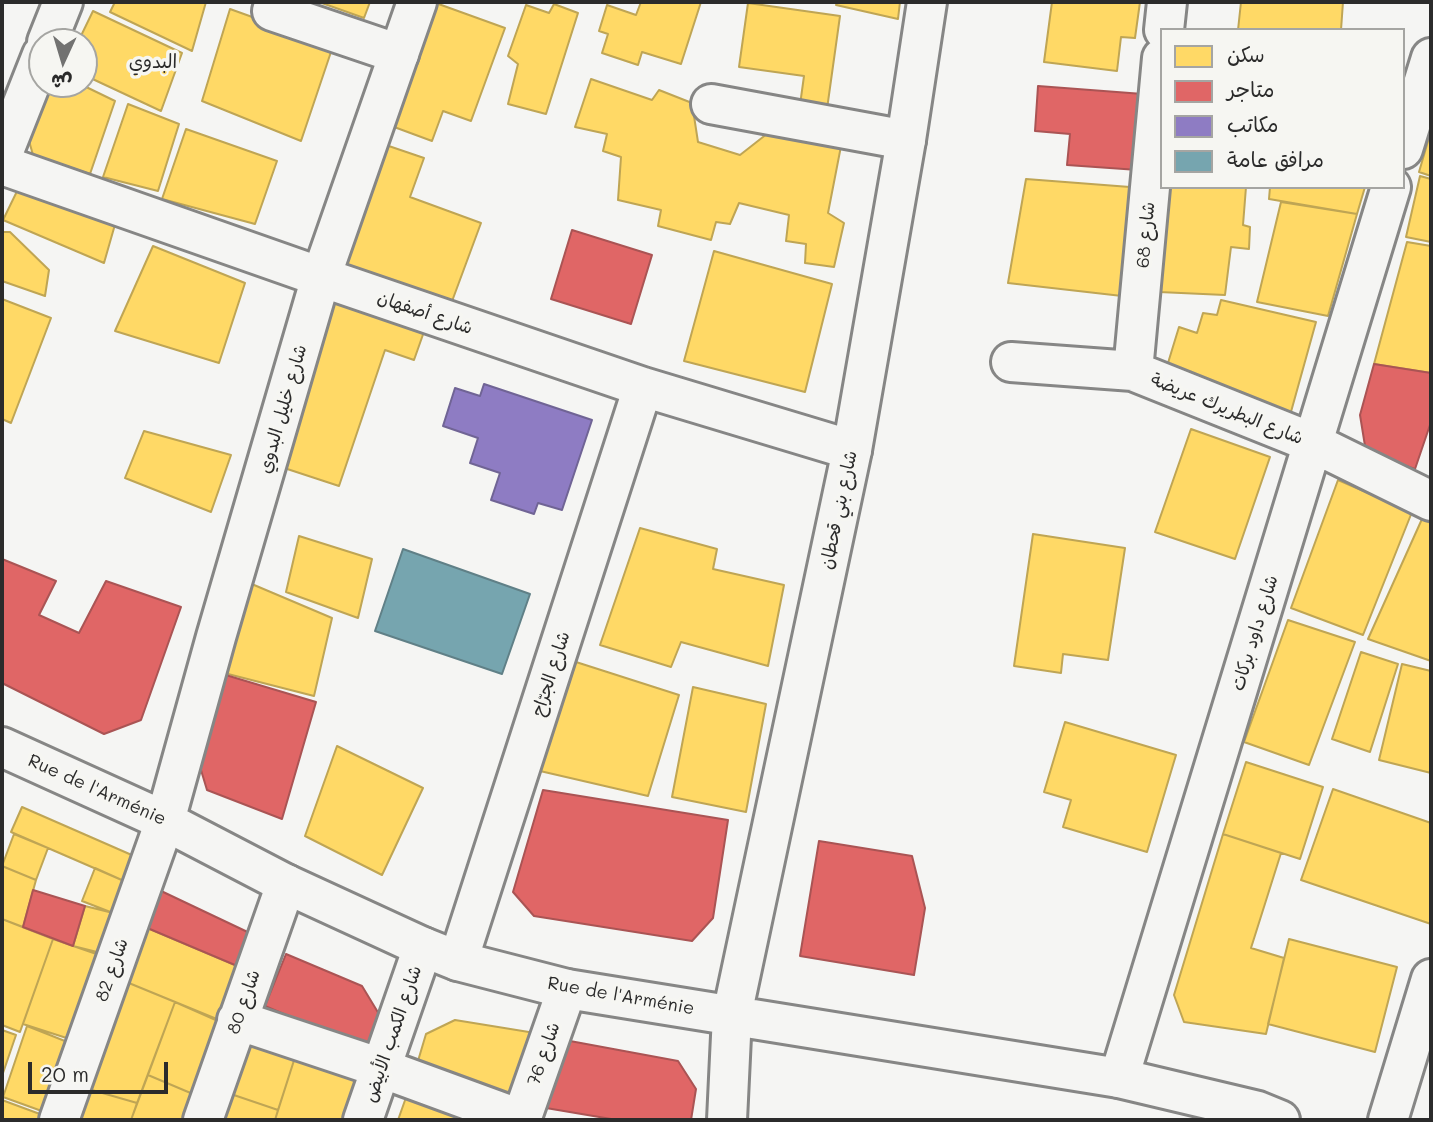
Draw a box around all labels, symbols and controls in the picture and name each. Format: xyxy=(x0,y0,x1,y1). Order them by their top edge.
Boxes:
north arrow xyxy=(28,28,98,98)
legend xyxy=(1160,28,1405,189)
text: سكن xyxy=(1227,40,1265,67)
district label: البدوي xyxy=(129,51,177,73)
text: ش xyxy=(50,69,73,96)
text: متاجر xyxy=(1227,75,1274,102)
text: مكاتب xyxy=(1227,110,1279,137)
text: مرافق عامة xyxy=(1227,145,1324,172)
street label: شارع 68 xyxy=(1132,201,1160,269)
street label: شارع أصفهان xyxy=(375,287,475,339)
street label: شارع خليل البدوي xyxy=(254,342,312,476)
street label: شارع البطريرك عريضة xyxy=(1148,369,1306,449)
street label: شارع بني قحطان xyxy=(816,449,862,571)
street label: شارع داود بركات xyxy=(1227,573,1283,693)
street label: شارع الجرّاح xyxy=(527,629,575,719)
street label: Rue de l'Arménie xyxy=(25,750,169,830)
street label: شارع 82 xyxy=(91,935,133,1005)
street label: شارع الكمب الأبيض xyxy=(359,963,427,1105)
street label: شارع 80 xyxy=(223,967,265,1037)
street label: Rue de l'Arménie xyxy=(546,972,696,1020)
street label: شارع 76 xyxy=(523,1019,565,1089)
scale bar xyxy=(32,1048,172,1092)
text: 20 m xyxy=(41,1060,89,1087)

